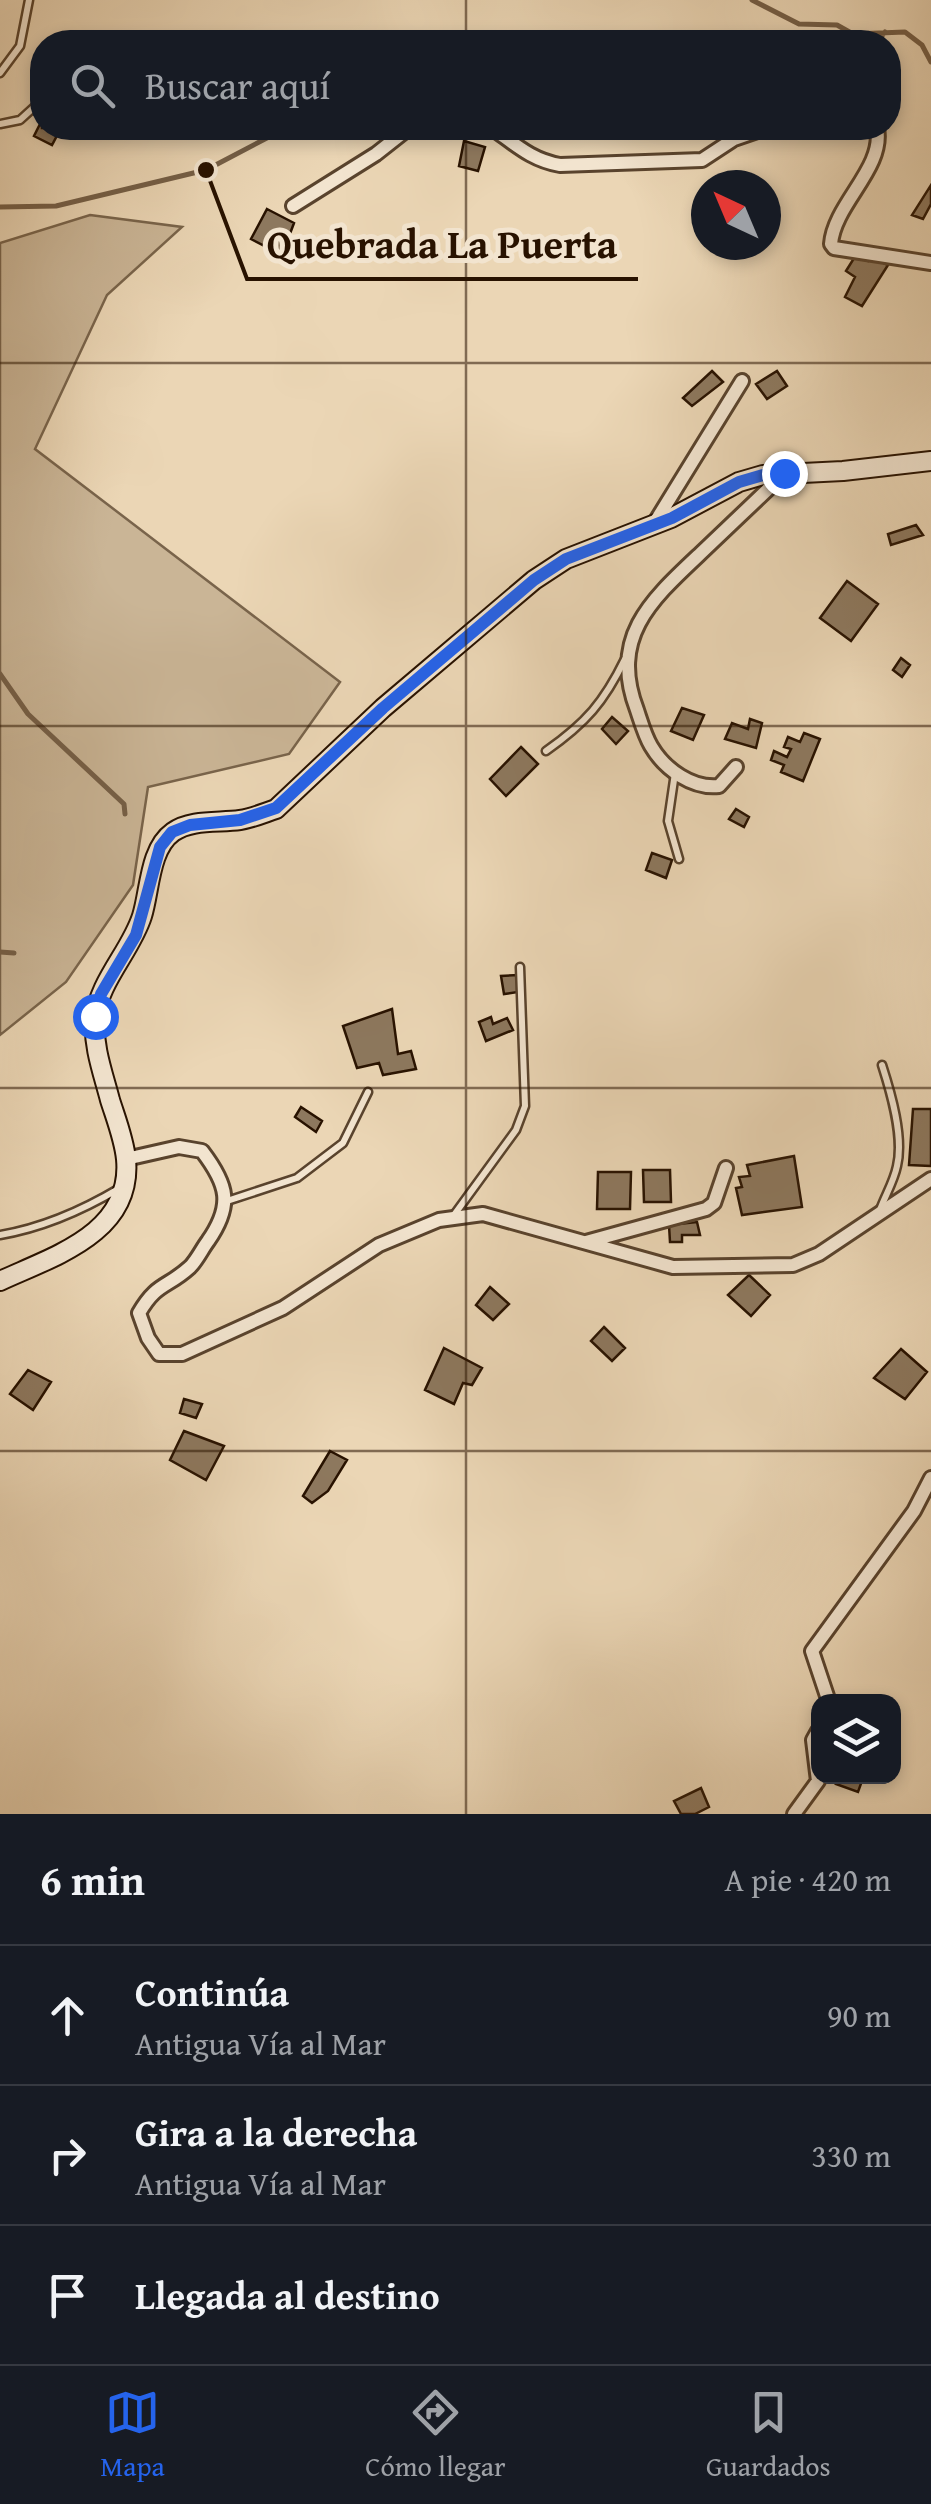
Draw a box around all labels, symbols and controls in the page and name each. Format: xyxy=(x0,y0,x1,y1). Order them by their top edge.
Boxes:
search box xyxy=(30,30,901,140)
text: Buscar aquí xyxy=(145,57,330,113)
icon: search xyxy=(65,58,120,113)
north arrow xyxy=(691,170,781,260)
callout: Quebrada La Puerta xyxy=(247,209,638,279)
text: Quebrada La Puerta xyxy=(267,214,618,273)
route end xyxy=(762,451,808,497)
route start xyxy=(73,994,119,1040)
map controls xyxy=(811,1694,901,1784)
button: layers xyxy=(811,1694,901,1784)
text: 6 min xyxy=(40,1849,145,1910)
text: A pie · 420 m xyxy=(724,1856,891,1903)
text: Continúa xyxy=(135,1964,289,2020)
icon: ahead xyxy=(40,1988,95,2043)
text: 90 m xyxy=(827,1992,891,2039)
text: Antigua Vía al Mar xyxy=(135,2020,386,2067)
text: Gira a la derecha xyxy=(135,2104,417,2160)
icon: right xyxy=(40,2128,95,2183)
text: 330 m xyxy=(812,2132,891,2179)
text: Antigua Vía al Mar xyxy=(135,2160,386,2207)
text: Llegada al destino xyxy=(135,2267,440,2323)
icon: arrive xyxy=(40,2268,95,2323)
tab: Mapa xyxy=(100,2385,165,2486)
tab: Cómo llegar xyxy=(365,2385,506,2486)
tab: Guardados xyxy=(706,2385,831,2486)

